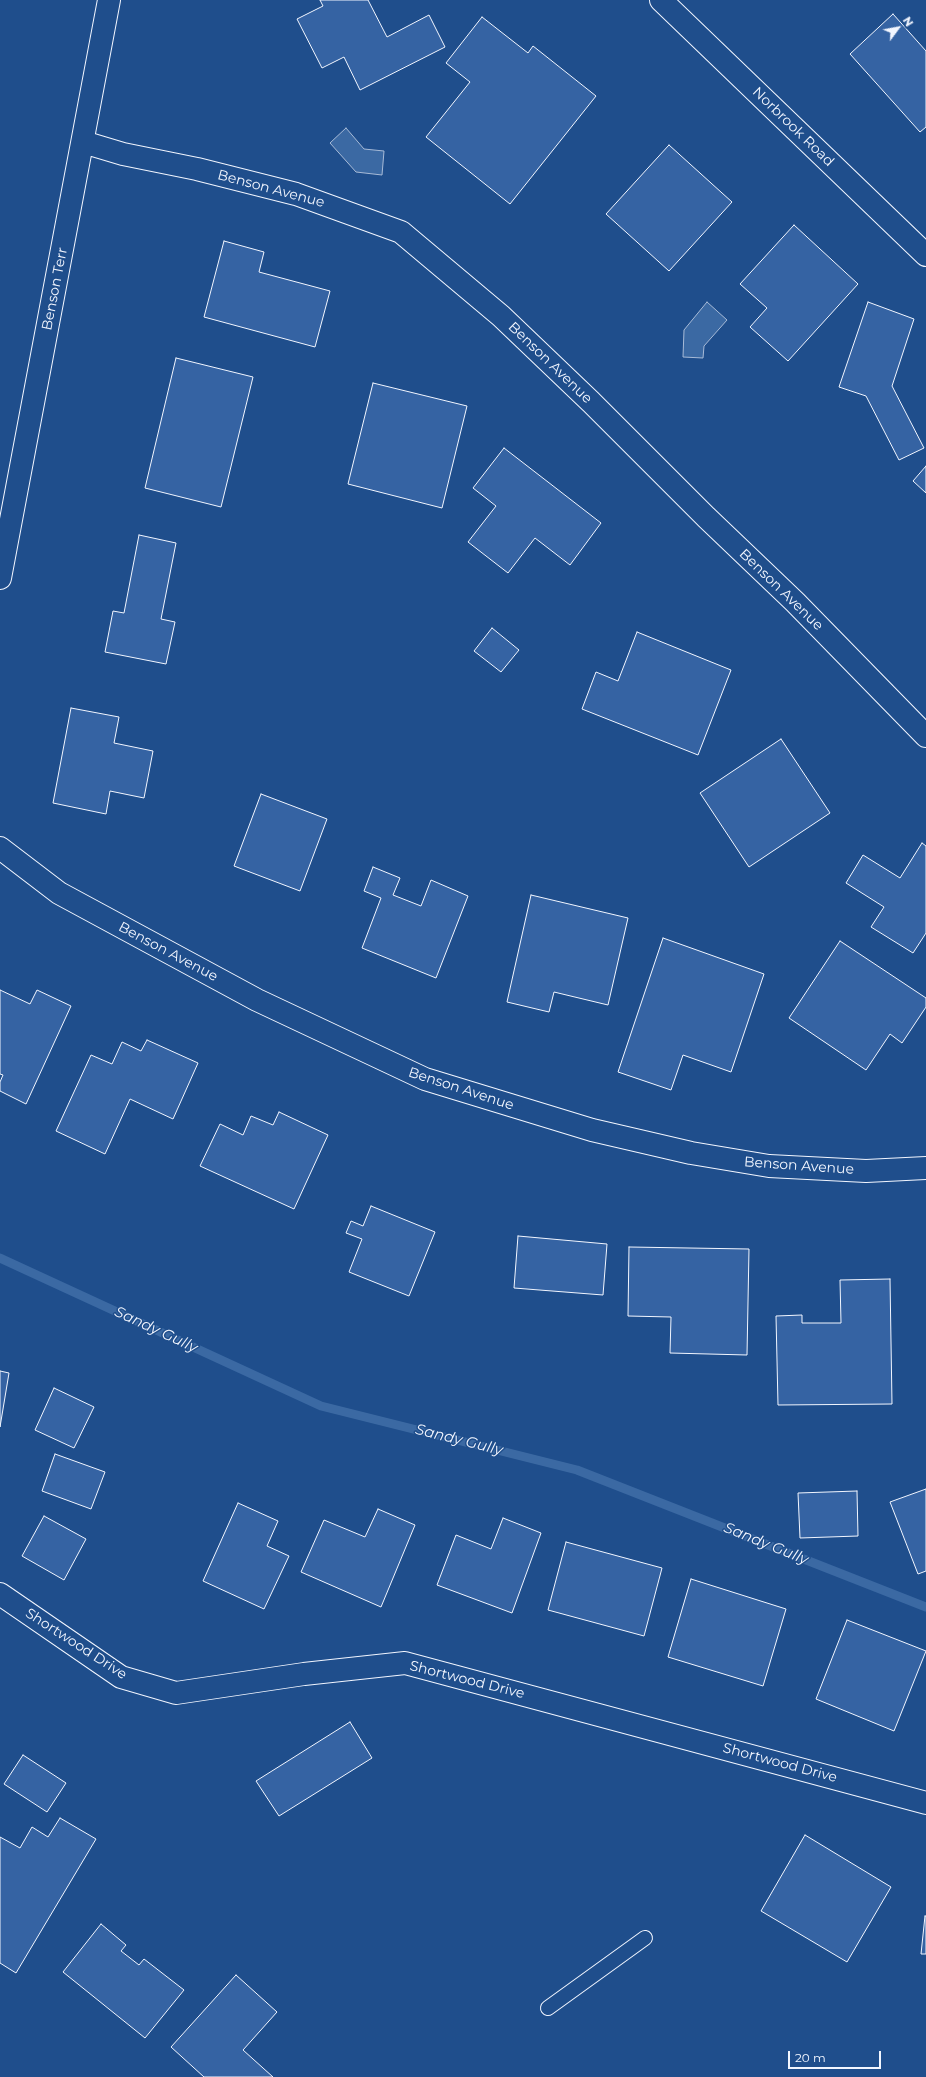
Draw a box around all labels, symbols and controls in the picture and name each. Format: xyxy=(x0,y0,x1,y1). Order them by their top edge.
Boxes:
north arrow xyxy=(878,8,918,48)
text: N xyxy=(900,14,916,29)
street label: Norbrook Road xyxy=(749,84,837,170)
street label: Benson Avenue xyxy=(216,167,326,211)
street label: Benson Terr xyxy=(39,246,71,332)
street label: Benson Avenue xyxy=(505,319,595,407)
street label: Benson Avenue xyxy=(736,546,826,634)
street label: Benson Avenue xyxy=(115,919,221,985)
street label: Benson Avenue xyxy=(406,1064,516,1114)
street label: Benson Avenue xyxy=(744,1154,854,1178)
water label: Sandy Gully xyxy=(112,1303,200,1357)
water label: Sandy Gully xyxy=(413,1420,505,1460)
water label: Sandy Gully xyxy=(721,1519,811,1569)
street label: Shortwood Drive xyxy=(22,1605,130,1683)
street label: Shortwood Drive xyxy=(408,1658,526,1702)
street label: Shortwood Drive xyxy=(721,1740,839,1786)
scale bar xyxy=(790,2043,883,2069)
text: 20 m xyxy=(795,2050,826,2065)

